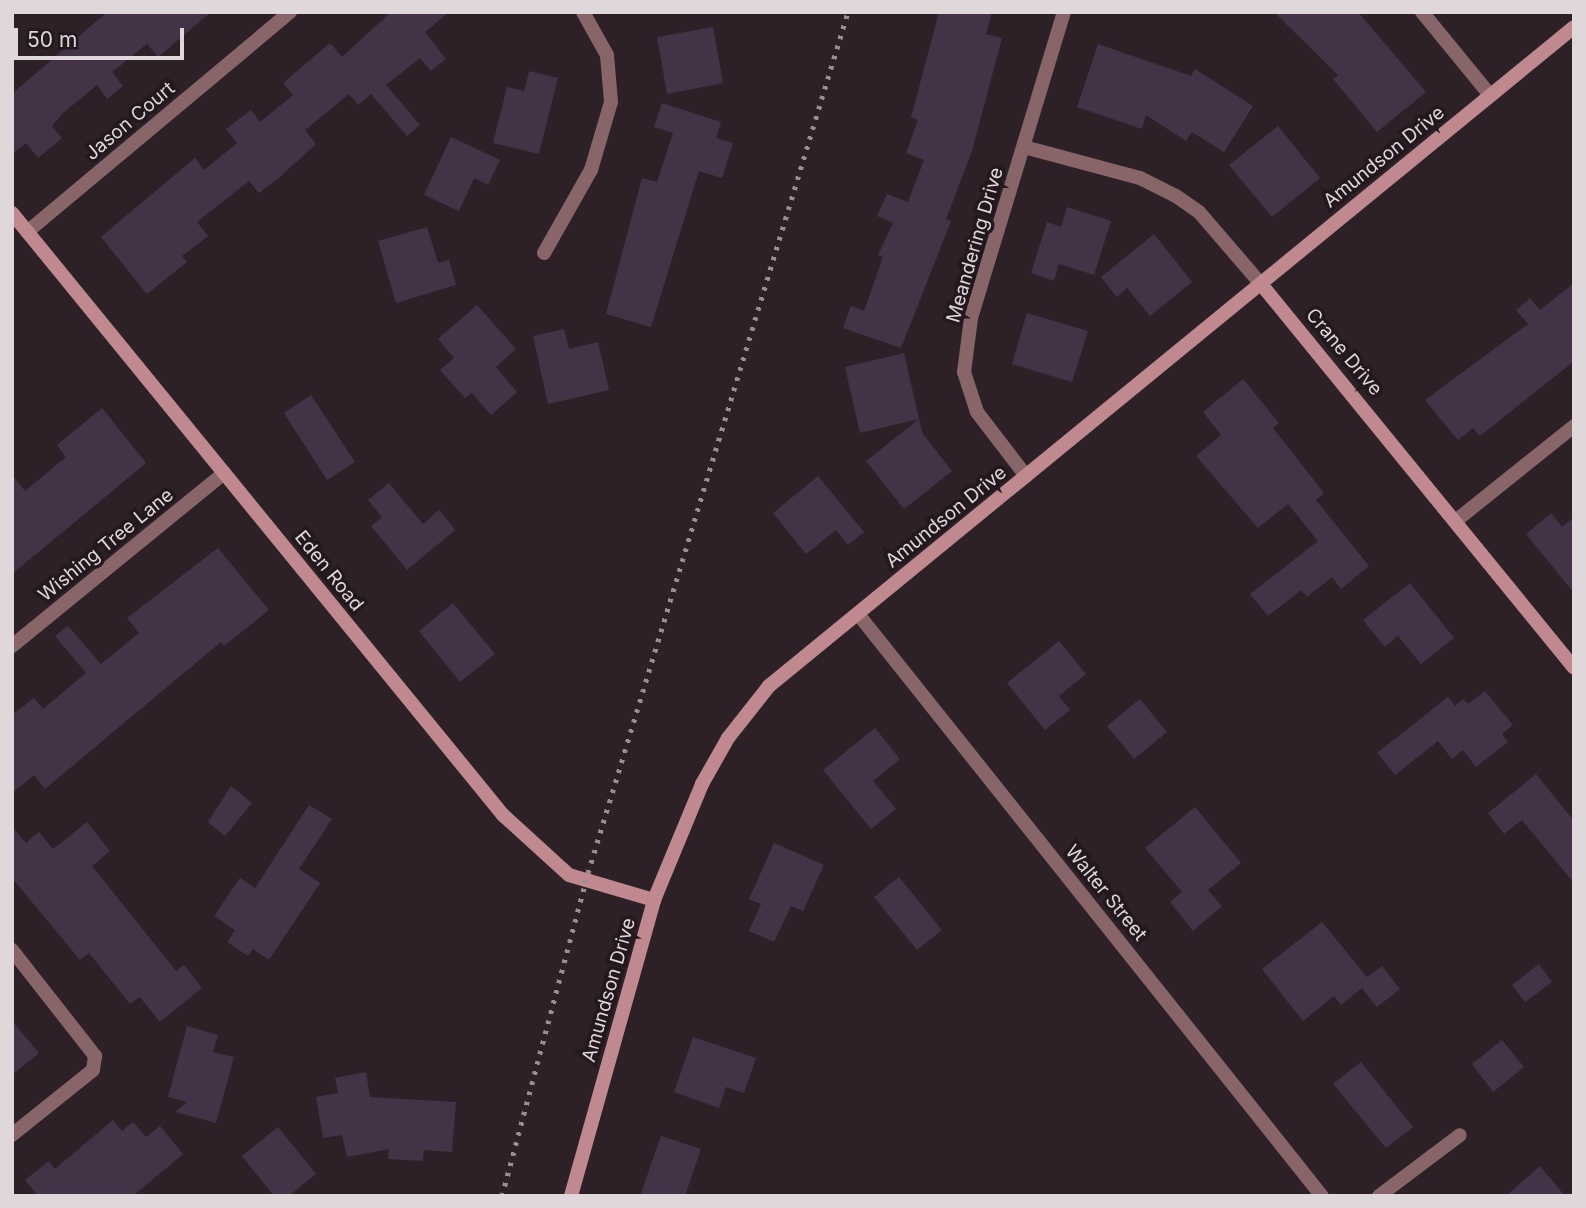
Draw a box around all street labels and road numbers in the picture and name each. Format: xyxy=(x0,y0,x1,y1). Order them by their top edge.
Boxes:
street label: Jason Court xyxy=(81,77,179,165)
street label: Amundson Drive xyxy=(1319,101,1449,213)
street label: Meandering Drive xyxy=(942,165,1008,325)
street label: Crane Drive xyxy=(1301,304,1387,400)
street label: Amundson Drive xyxy=(881,461,1011,573)
street label: Wishing Tree Lane xyxy=(34,484,178,606)
street label: Eden Road xyxy=(290,526,368,616)
street label: Walter Street xyxy=(1060,841,1152,945)
street label: Amundson Drive xyxy=(578,915,640,1065)

